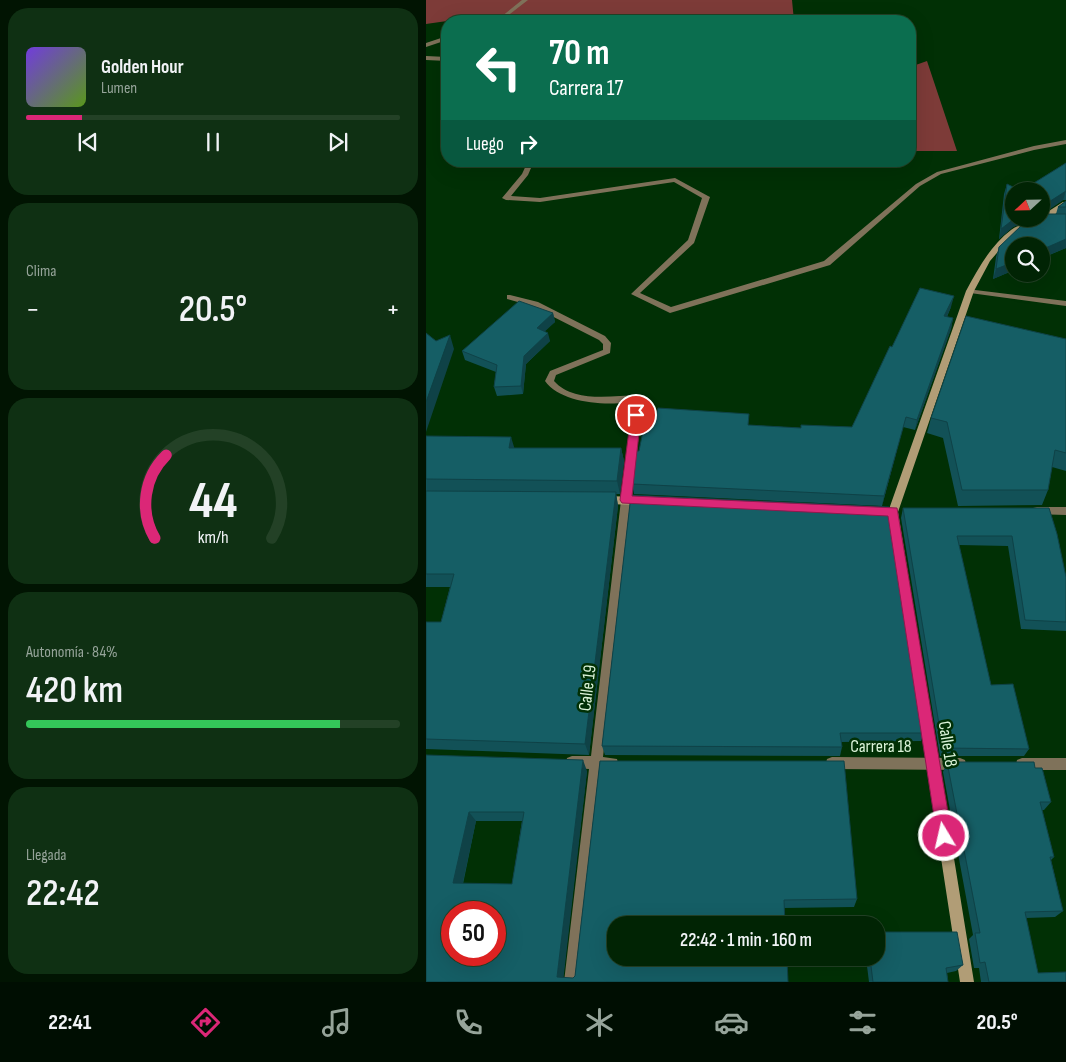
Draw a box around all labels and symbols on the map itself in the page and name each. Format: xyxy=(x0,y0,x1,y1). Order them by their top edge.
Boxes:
north arrow xyxy=(1005,182,1050,228)
pin xyxy=(615,394,657,436)
street label: Calle 19 xyxy=(574,664,601,712)
street label: Calle 18 xyxy=(934,720,962,769)
street label: Carrera 18 xyxy=(850,736,912,757)
position arrow xyxy=(917,809,969,861)
speed limit sign: 50 xyxy=(441,901,506,966)

